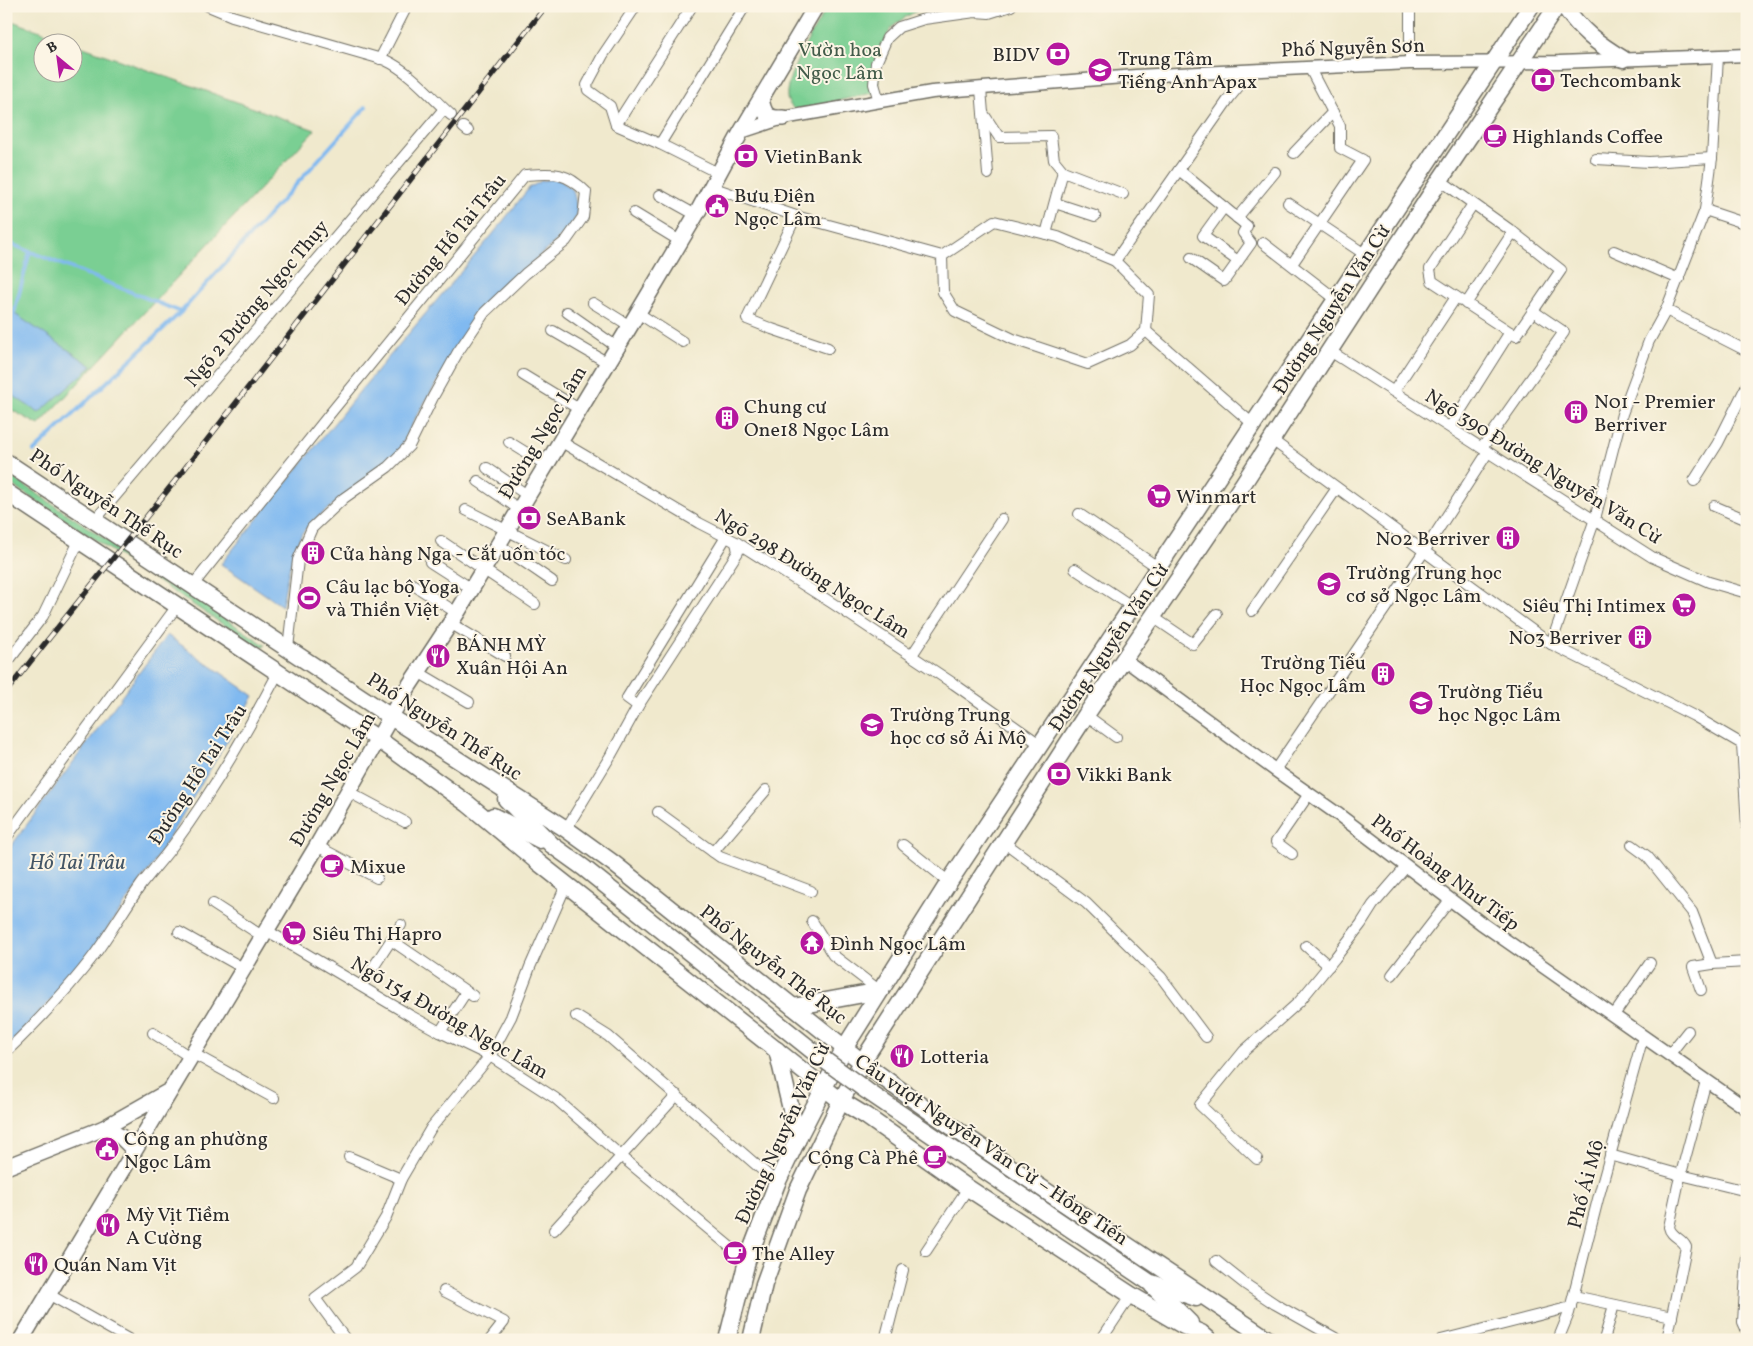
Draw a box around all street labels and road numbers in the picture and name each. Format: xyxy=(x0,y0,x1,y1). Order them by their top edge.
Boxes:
street label: Phố Nguyễn Sơn xyxy=(1281,32,1426,66)
street label: Đường Hồ Tai Trâu xyxy=(389,168,514,312)
street label: Ngõ 2 Đường Ngọc Thụy xyxy=(179,214,336,394)
street label: Đường Nguyễn Văn Cừ xyxy=(1267,219,1398,401)
street label: Đường Ngọc Lâm xyxy=(493,361,595,505)
street label: Ngõ 390 Đường Nguyễn Văn Cừ xyxy=(1419,383,1667,552)
street label: Phố Nguyễn Thế Rục xyxy=(23,443,188,567)
street label: Ngõ 298 Đường Ngọc Lâm xyxy=(709,503,915,646)
street label: Đường Nguyễn Văn Cừ xyxy=(1043,558,1177,738)
street label: Phố Nguyễn Thế Rục xyxy=(361,667,527,788)
street label: Đường Hồ Tai Trâu xyxy=(142,699,255,851)
street label: Đường Ngọc Lâm xyxy=(284,708,384,852)
street label: Phố Hoàng Như Tiếp xyxy=(1365,808,1525,939)
street label: Phố Nguyễn Thế Rục xyxy=(693,899,852,1032)
street label: Ngõ 154 Đường Ngọc Lâm xyxy=(345,951,553,1087)
street label: Đường Nguyễn Văn Cừ xyxy=(729,1038,838,1230)
street label: Cầu vượt Nguyễn Văn Cừ – Hồng Tiến xyxy=(848,1048,1133,1253)
street label: Phố Ái Mộ xyxy=(1562,1137,1612,1232)

